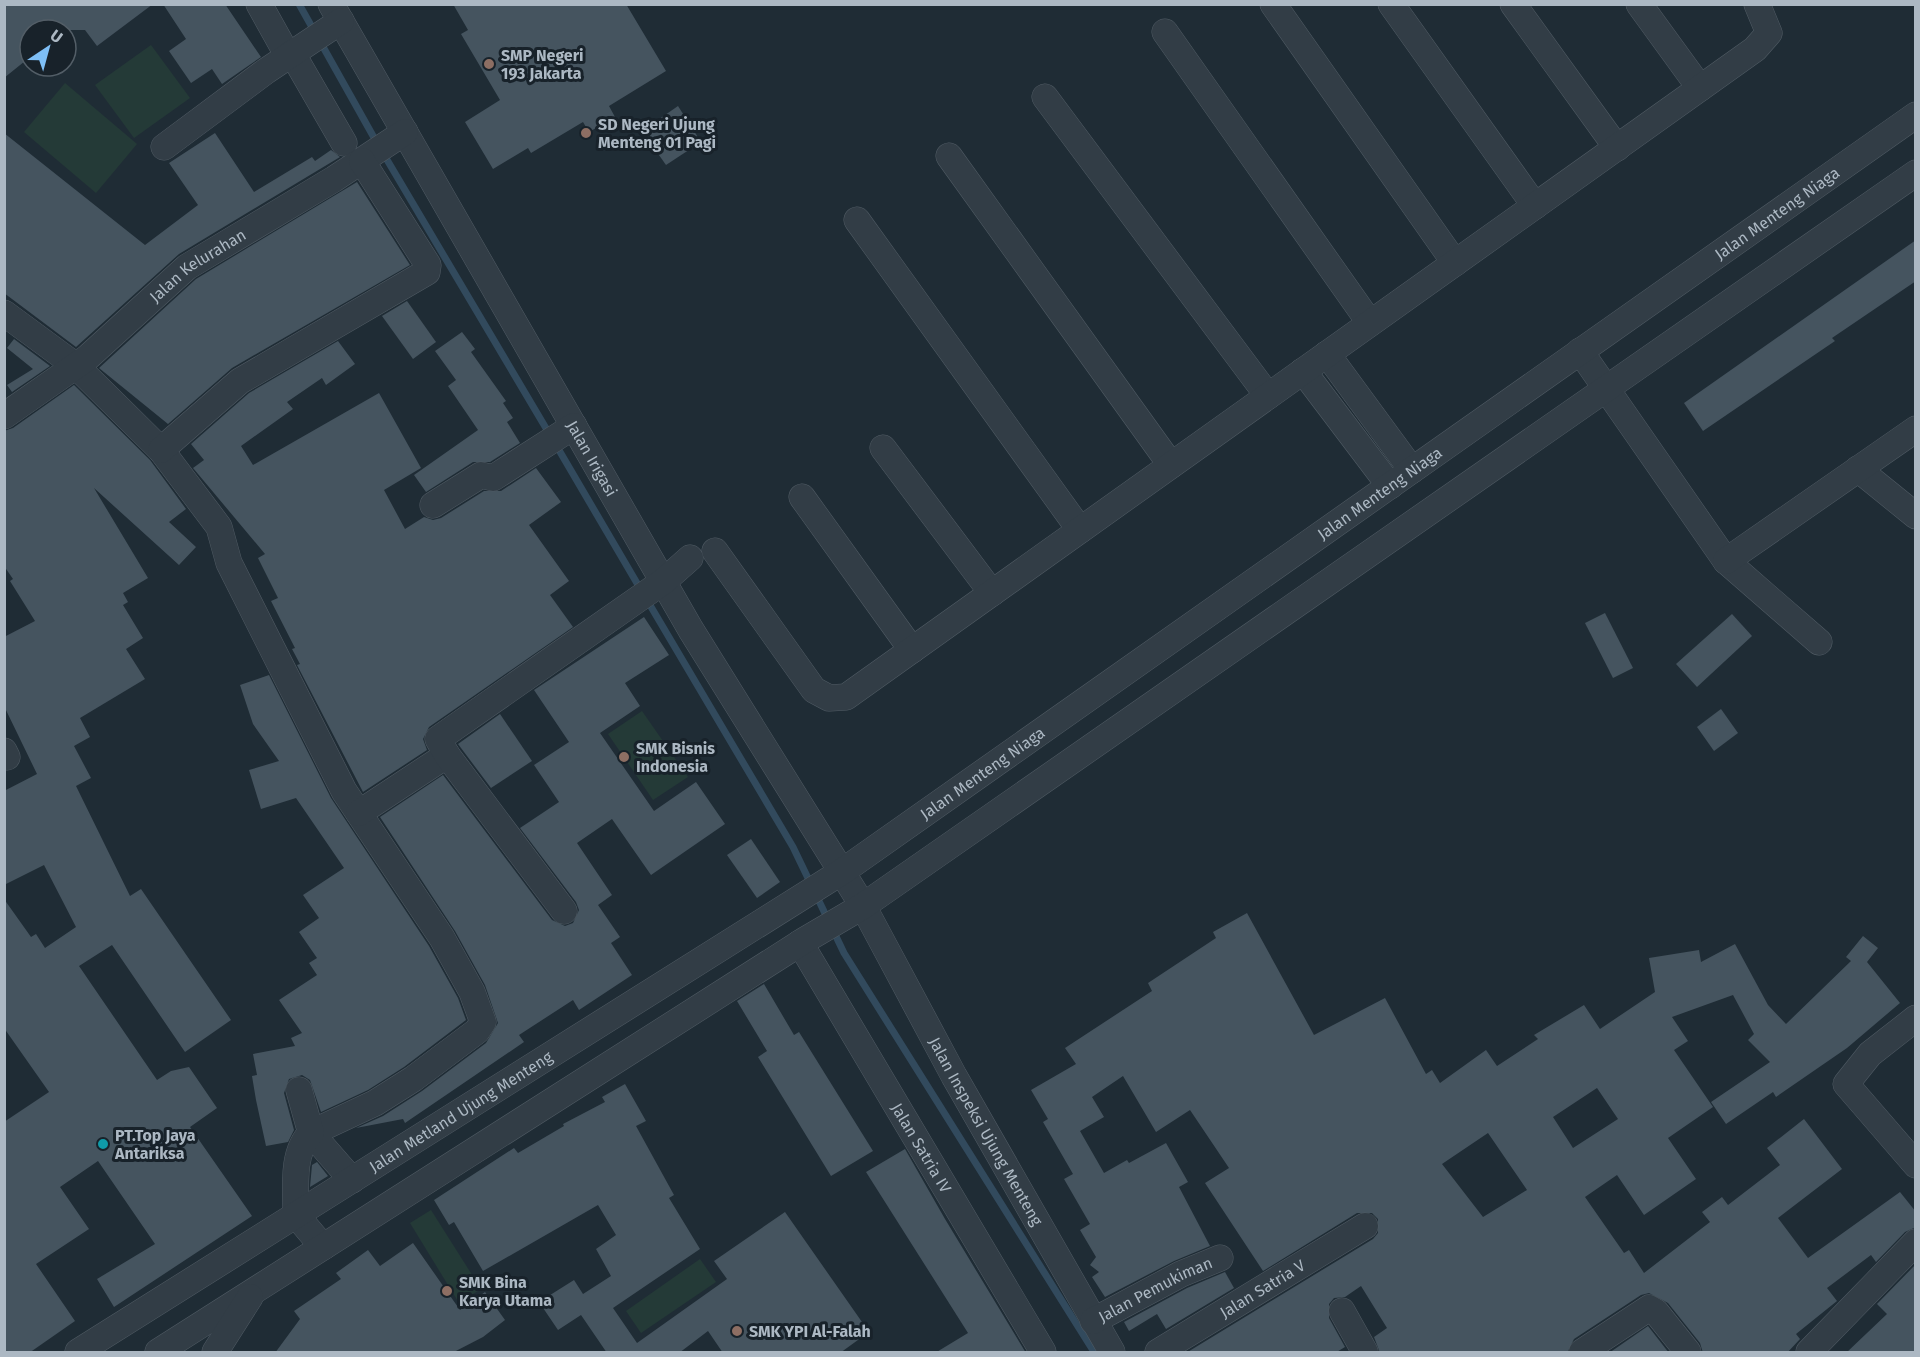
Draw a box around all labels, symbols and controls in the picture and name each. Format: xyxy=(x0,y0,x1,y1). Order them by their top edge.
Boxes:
north arrow xyxy=(18,18,78,78)
text: U xyxy=(47,26,66,47)
place label: SMP Negeri 193 Jakarta xyxy=(501,46,584,83)
marker: SMP Negeri 193 Jakarta xyxy=(482,57,496,71)
place label: SD Negeri Ujung Menteng 01 Pagi xyxy=(598,115,716,152)
marker: SD Negeri Ujung Menteng 01 Pagi xyxy=(579,126,593,140)
street label: Jalan Menteng Niaga xyxy=(1711,163,1843,263)
street label: Jalan Kelurahan xyxy=(145,225,249,306)
street label: Jalan Irigasi xyxy=(563,417,622,500)
street label: Jalan Menteng Niaga xyxy=(1314,443,1446,543)
street label: Jalan Menteng Niaga xyxy=(916,723,1048,823)
place label: SMK Bisnis Indonesia xyxy=(636,739,715,776)
marker: SMK Bisnis Indonesia xyxy=(617,750,631,764)
street label: Jalan Inspeksi Ujung Menteng xyxy=(925,1034,1047,1229)
street label: Jalan Metland Ujung Menteng xyxy=(366,1046,556,1176)
street label: Jalan Satria IV xyxy=(888,1099,956,1196)
place label: PT.Top Jaya Antariksa xyxy=(114,1126,196,1163)
marker: PT.Top Jaya Antariksa xyxy=(96,1137,110,1151)
street label: Jalan Pemukiman xyxy=(1095,1253,1215,1326)
street label: Jalan Satria V xyxy=(1216,1255,1308,1322)
place label: SMK Bina Karya Utama xyxy=(459,1273,552,1310)
marker: SMK Bina Karya Utama xyxy=(440,1284,454,1298)
place label: SMK YPI Al-Falah xyxy=(749,1322,871,1341)
marker: SMK YPI Al-Falah xyxy=(730,1324,744,1338)

